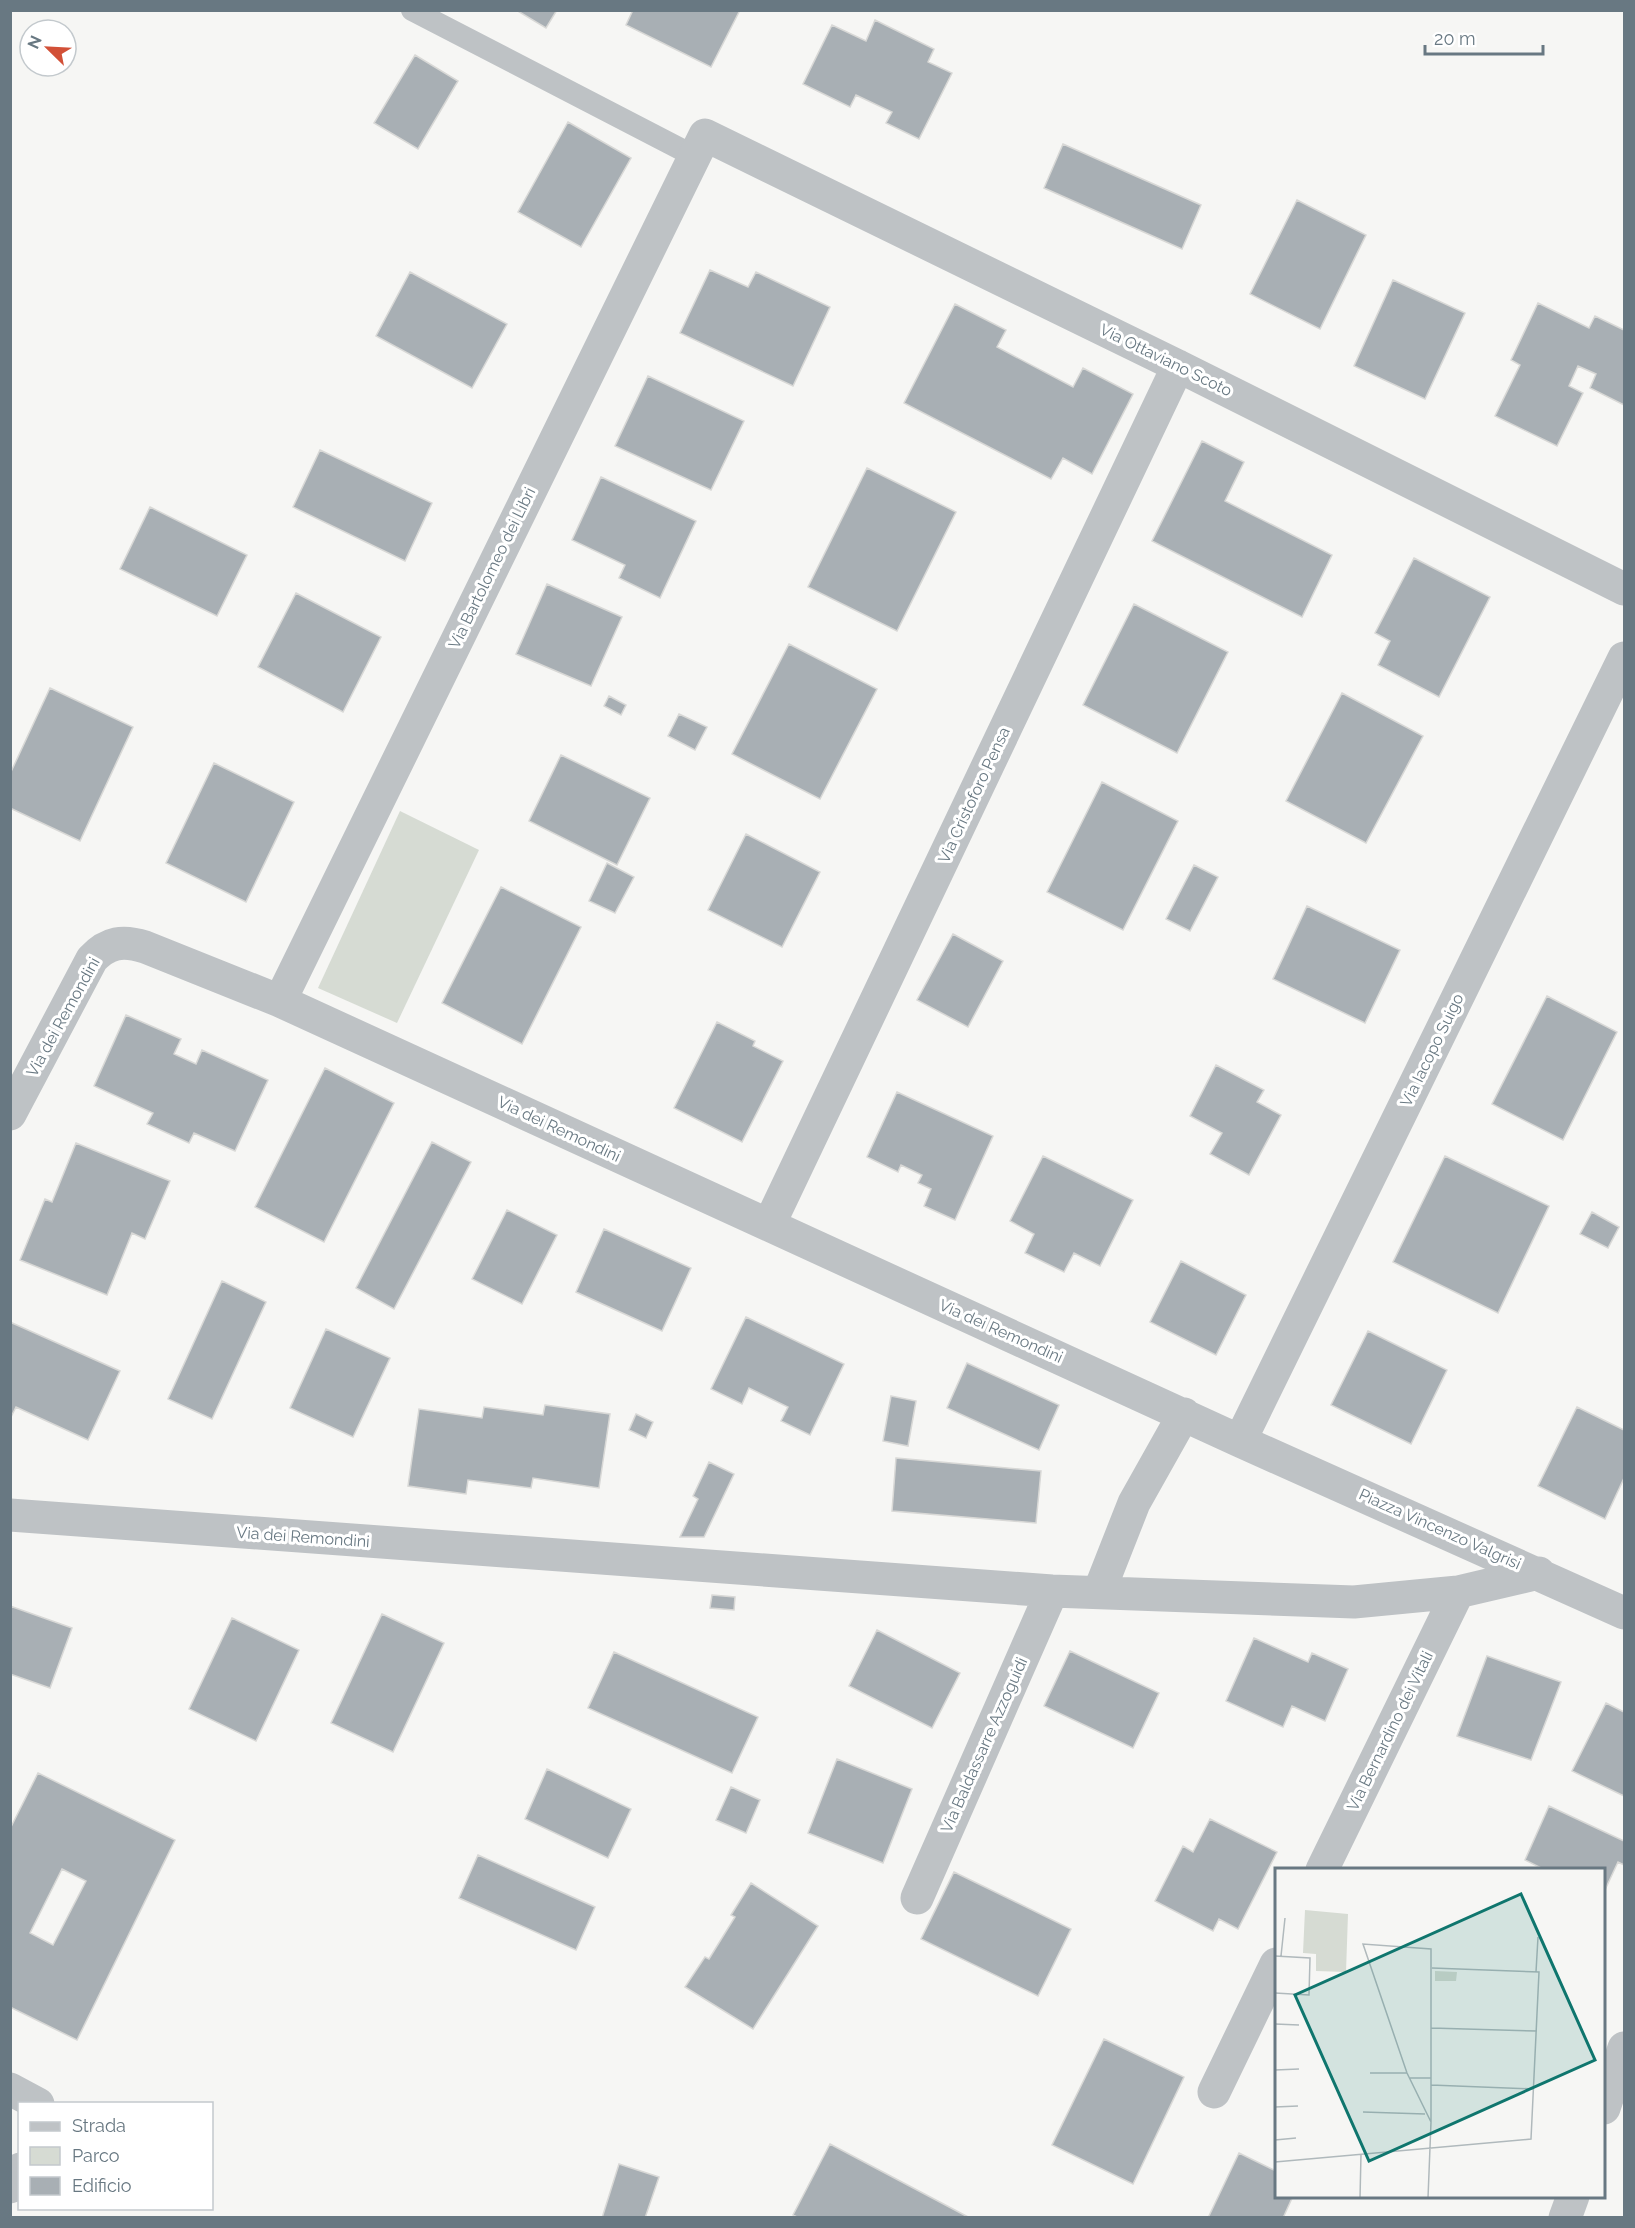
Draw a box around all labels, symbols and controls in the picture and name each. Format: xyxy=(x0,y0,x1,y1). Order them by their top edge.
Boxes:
north arrow xyxy=(18,18,78,78)
scale bar xyxy=(1425,18,1544,56)
text: 20 m xyxy=(1434,28,1476,49)
text: N xyxy=(24,33,46,52)
street label: Via Ottaviano Scoto xyxy=(1097,320,1235,400)
street label: Via Bartolomeo dei Libri xyxy=(445,484,539,652)
street label: Via Cristoforo Pensa xyxy=(934,724,1014,866)
street label: Via dei Remondini xyxy=(22,954,104,1080)
street label: Via Iacopo Suigo xyxy=(1396,990,1468,1110)
street label: Via dei Remondini xyxy=(495,1092,623,1166)
street label: Via dei Remondini xyxy=(936,1295,1066,1367)
street label: Piazza Vincenzo Valgrisi xyxy=(1356,1485,1524,1573)
street label: Via dei Remondini xyxy=(236,1523,370,1551)
street label: Via Bernardino dei Vitali xyxy=(1343,1648,1437,1814)
street label: Via Baldassarre Azzoguidi xyxy=(937,1654,1031,1836)
inset map xyxy=(1275,1868,1605,2198)
legend xyxy=(18,2102,213,2210)
text: Strada xyxy=(72,2115,126,2136)
text: Parco xyxy=(72,2145,120,2166)
text: Edificio xyxy=(72,2175,132,2196)

